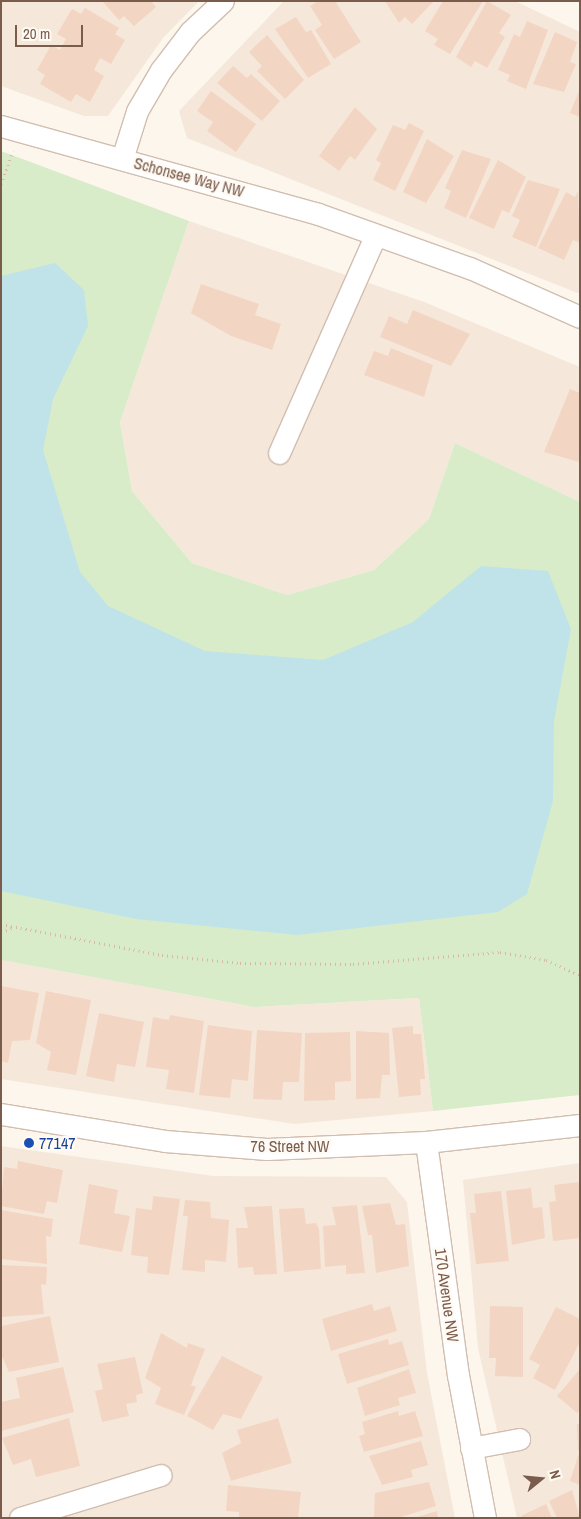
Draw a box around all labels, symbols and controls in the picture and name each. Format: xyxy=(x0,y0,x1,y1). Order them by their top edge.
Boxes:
scale bar xyxy=(18,15,85,47)
text: 20 m xyxy=(23,23,50,44)
street label: Schonsee Way NW xyxy=(132,153,246,201)
place label: 77147 xyxy=(39,1133,75,1153)
street label: 76 Street NW xyxy=(251,1136,329,1156)
marker: 77147 xyxy=(23,1137,35,1149)
street label: 170 Avenue NW xyxy=(431,1246,463,1344)
north arrow xyxy=(516,1454,566,1504)
text: N xyxy=(546,1468,565,1481)

